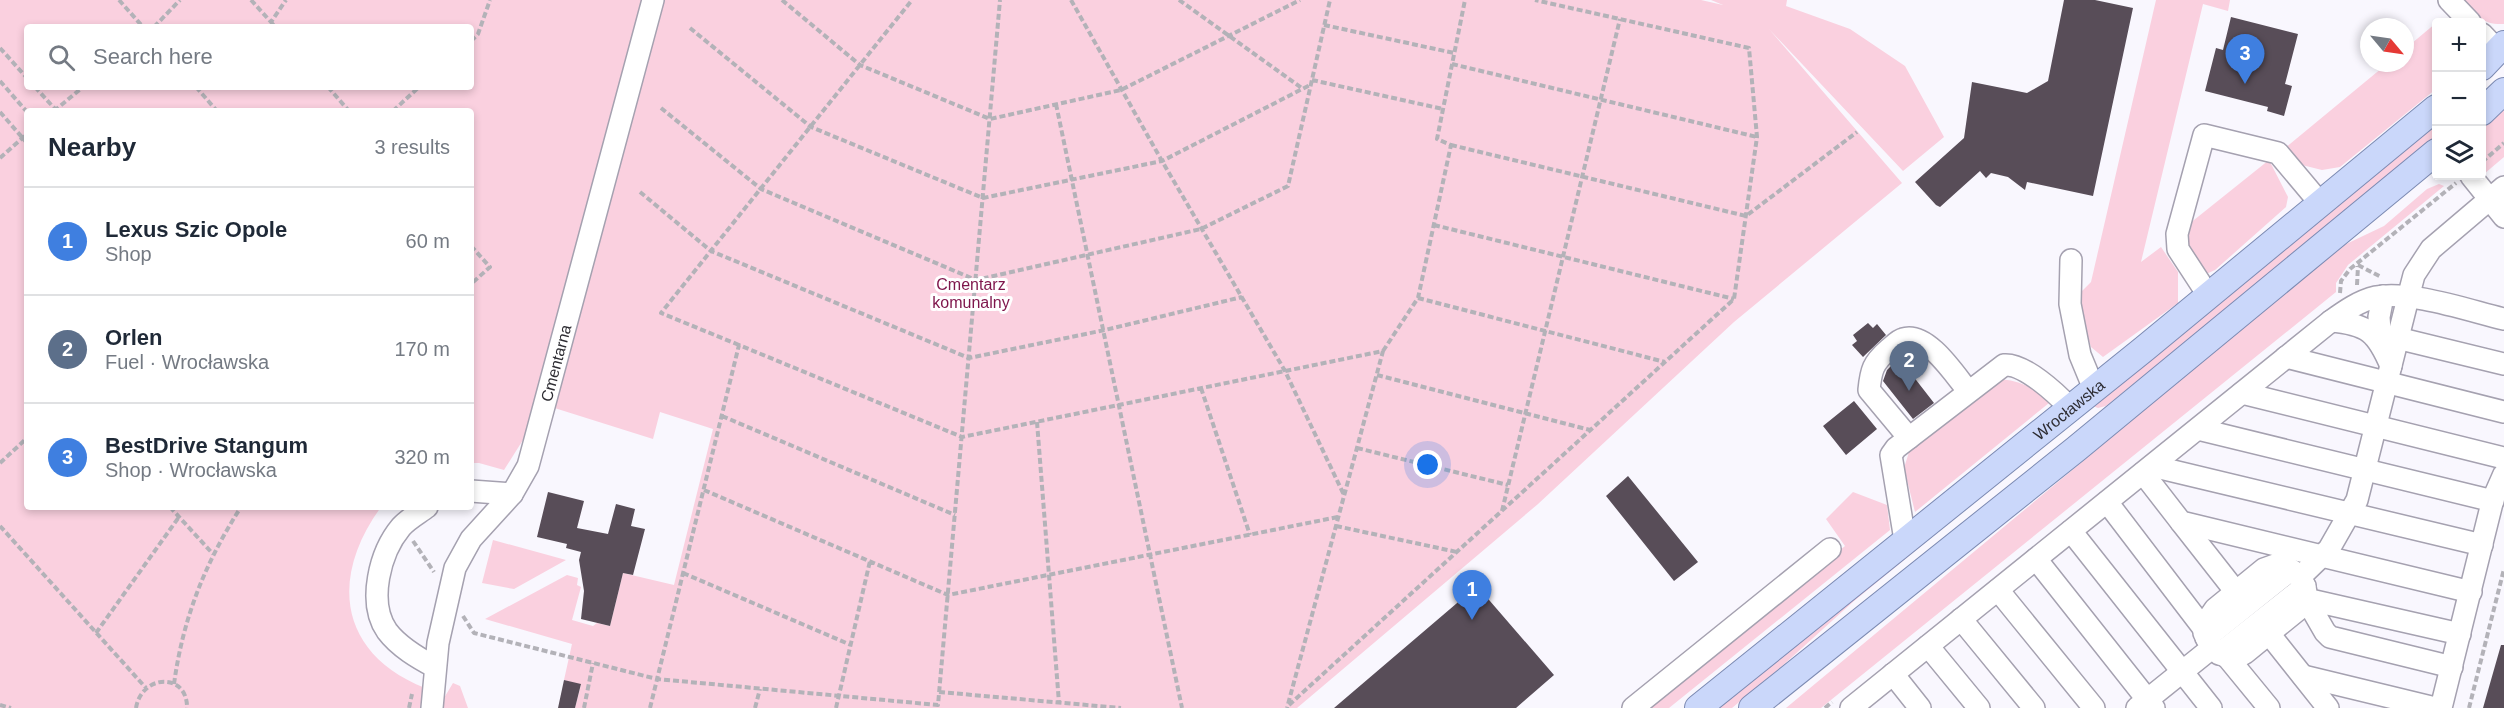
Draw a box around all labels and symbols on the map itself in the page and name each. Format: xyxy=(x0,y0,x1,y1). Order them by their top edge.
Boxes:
north arrow xyxy=(2360,18,2414,72)
pin: 3 xyxy=(2226,34,2264,84)
park label: Cmentarz komunalny xyxy=(932,276,1010,311)
street label: Cmentarna xyxy=(537,323,574,404)
pin: 2 xyxy=(1890,342,1928,391)
street label: Wrocławska xyxy=(2030,376,2108,443)
your location xyxy=(1413,450,1442,479)
pin: 1 xyxy=(1452,570,1492,620)

